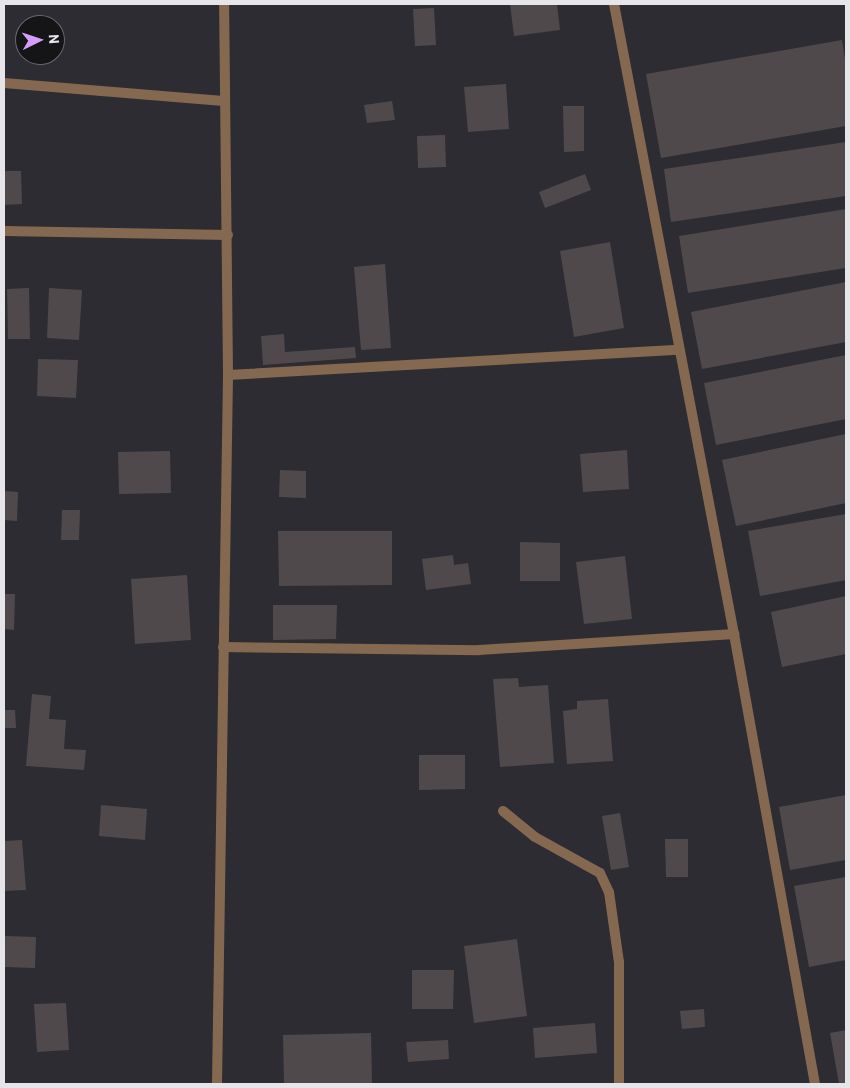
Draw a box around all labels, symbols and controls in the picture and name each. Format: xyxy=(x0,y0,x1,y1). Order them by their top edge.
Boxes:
north arrow xyxy=(15,15,65,65)
text: N xyxy=(46,34,63,44)

